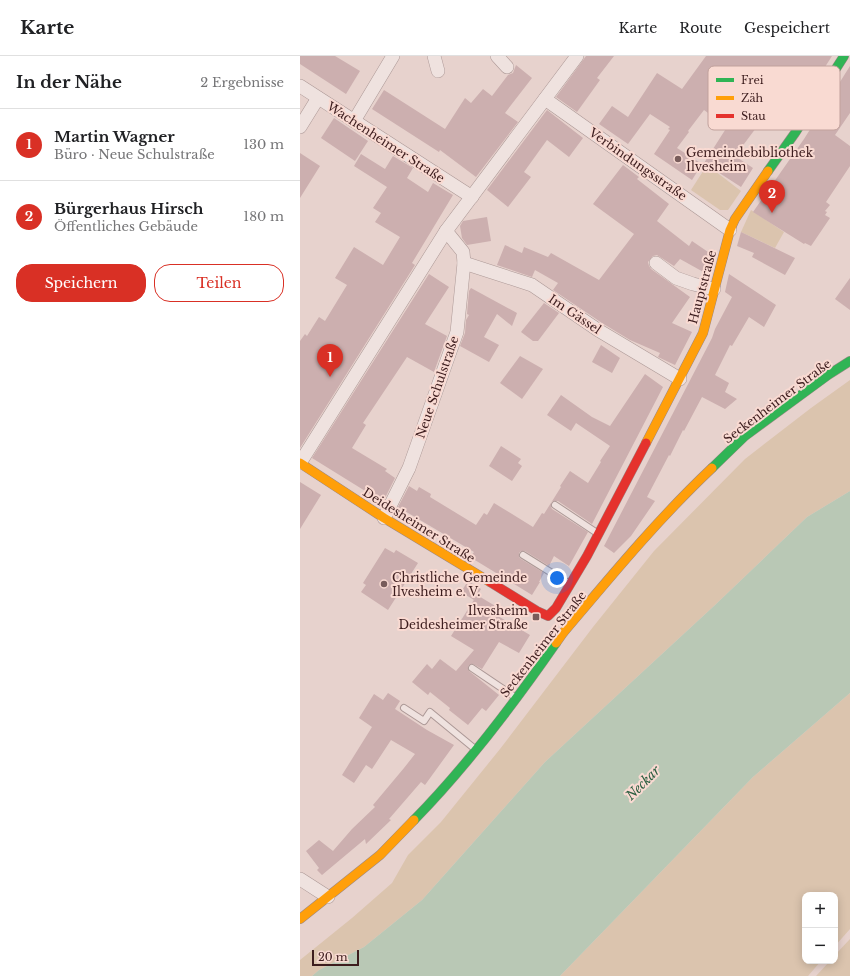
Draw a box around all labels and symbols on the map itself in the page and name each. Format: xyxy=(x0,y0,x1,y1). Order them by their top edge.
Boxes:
legend xyxy=(708,66,840,130)
text: Frei xyxy=(741,73,764,87)
text: Zäh xyxy=(741,91,764,105)
street label: Wachenheimer Straße xyxy=(324,98,448,186)
text: Stau xyxy=(741,109,766,123)
street label: Verbindungsstraße xyxy=(585,124,690,203)
place label: Gemeindebibliothek Ilvesheim xyxy=(686,145,814,174)
marker: Gemeindebibliothek Ilvesheim xyxy=(673,154,683,164)
pin: 2 xyxy=(759,180,785,213)
street label: Hauptstraße xyxy=(685,248,719,326)
street label: Im Gässel xyxy=(546,291,604,337)
street label: Neue Schulstraße xyxy=(412,334,462,440)
pin: 1 xyxy=(317,344,343,377)
street label: Seckenheimer Straße xyxy=(720,356,834,446)
street label: Deidesheimer Straße xyxy=(360,484,478,566)
your location xyxy=(547,568,567,588)
place label: Christliche Gemeinde Ilvesheim e. V. xyxy=(392,570,527,599)
marker: Christliche Gemeinde Ilvesheim e. V. xyxy=(379,579,389,589)
street label: Seckenheimer Straße xyxy=(497,588,589,700)
place label: Ilvesheim Deidesheimer Straße xyxy=(399,603,528,632)
marker: Ilvesheim Deidesheimer Straße xyxy=(531,612,541,622)
water label: Neckar xyxy=(621,761,665,805)
scale bar xyxy=(312,948,359,967)

